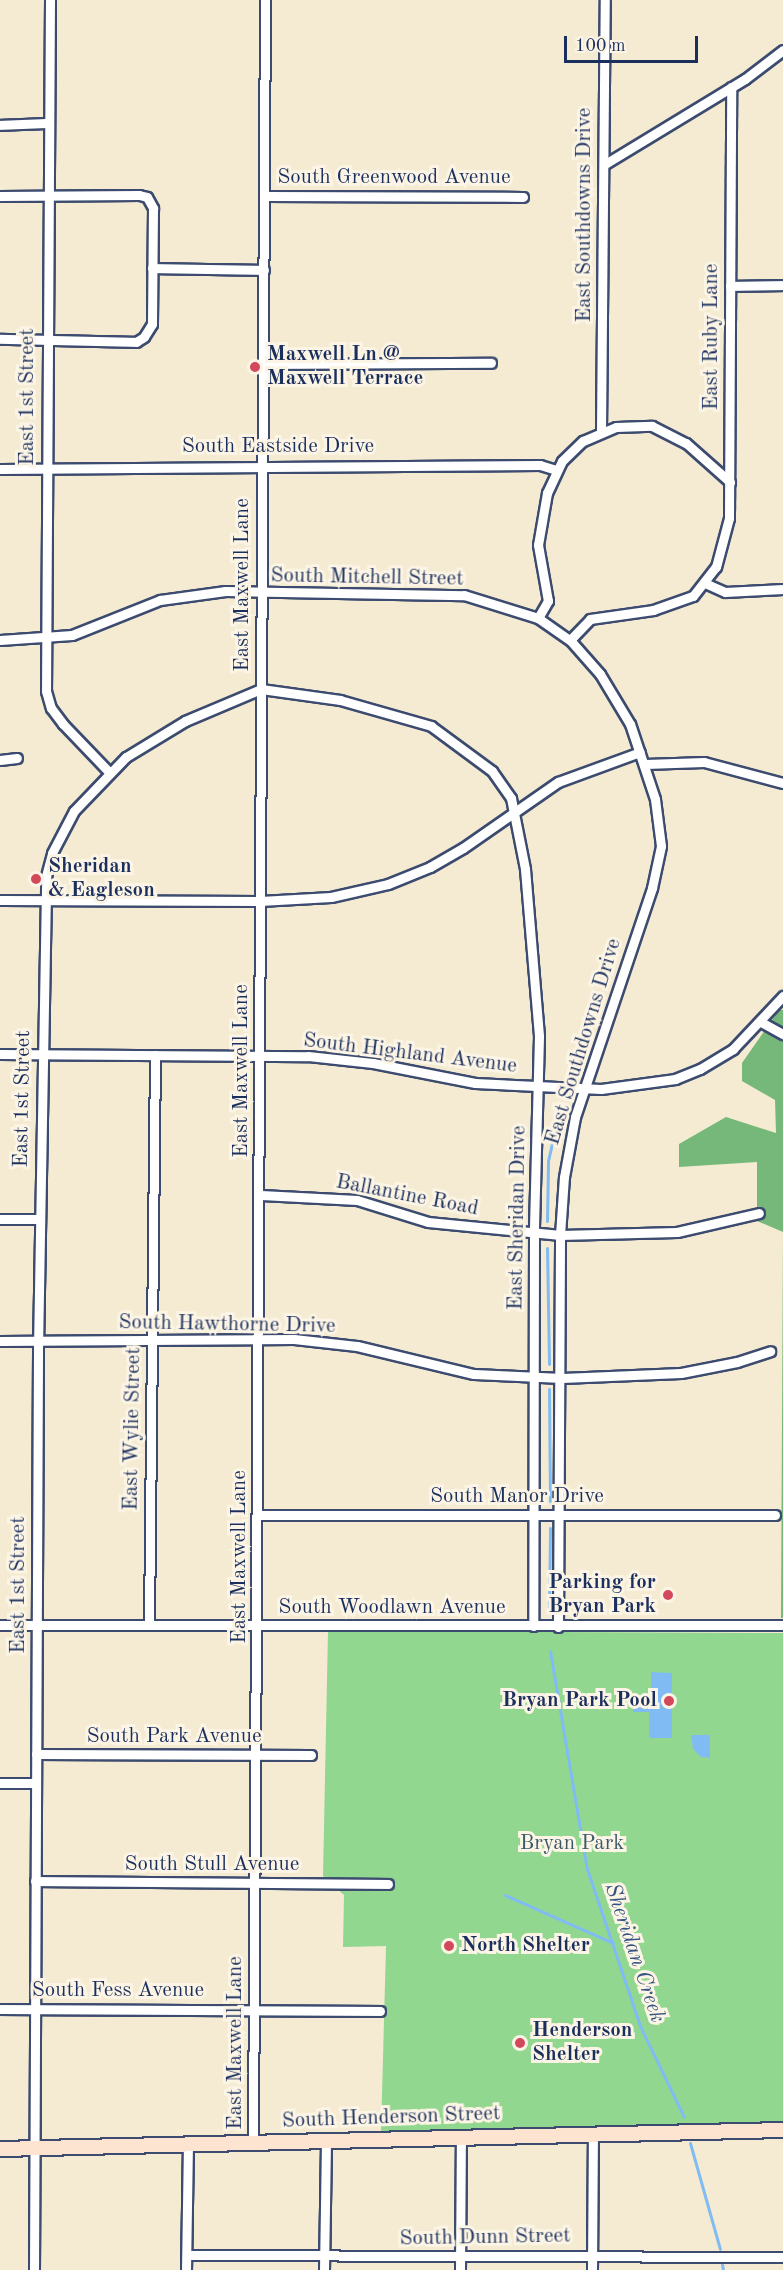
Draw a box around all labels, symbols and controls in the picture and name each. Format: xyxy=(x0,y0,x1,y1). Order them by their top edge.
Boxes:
scale bar xyxy=(567,24,700,62)
text: 100 m xyxy=(575,37,626,55)
street label: East Southdowns Drive xyxy=(572,108,598,322)
street label: South Greenwood Avenue xyxy=(277,165,511,191)
street label: East Ruby Lane xyxy=(699,264,725,410)
street label: East 1st Street xyxy=(15,328,41,466)
place label: Maxwell Ln @ Maxwell Terrace xyxy=(267,342,423,392)
marker: Maxwell Ln @ Maxwell Terrace xyxy=(248,360,262,374)
street label: South Eastside Drive xyxy=(182,434,374,460)
street label: East Maxwell Lane xyxy=(230,498,256,672)
street label: South Mitchell Street xyxy=(270,564,464,592)
place label: Sheridan & Eagleson xyxy=(48,854,155,904)
marker: Sheridan & Eagleson xyxy=(29,872,43,886)
street label: East Southdowns Drive xyxy=(541,936,627,1148)
street label: East Maxwell Lane xyxy=(229,984,255,1158)
street label: South Highland Avenue xyxy=(302,1028,518,1080)
street label: East 1st Street xyxy=(9,1030,37,1168)
street label: East Sheridan Drive xyxy=(504,1125,532,1311)
street label: Ballantine Road xyxy=(334,1170,480,1222)
street label: South Hawthorne Drive xyxy=(118,1311,336,1339)
street label: East Wylie Street xyxy=(119,1347,147,1511)
street label: East Maxwell Lane xyxy=(227,1470,253,1644)
street label: South Manor Drive xyxy=(430,1484,604,1510)
street label: East 1st Street xyxy=(6,1516,32,1654)
place label: Parking for Bryan Park xyxy=(548,1570,656,1620)
marker: Parking for Bryan Park xyxy=(661,1588,675,1602)
street label: South Woodlawn Avenue xyxy=(278,1595,506,1621)
place label: Bryan Park Pool xyxy=(502,1688,657,1714)
marker: Bryan Park Pool xyxy=(662,1694,676,1708)
street label: South Park Avenue xyxy=(86,1724,262,1750)
park label: Bryan Park xyxy=(520,1831,624,1857)
street label: South Stull Avenue xyxy=(125,1852,299,1878)
water label: Sheridan Creek xyxy=(598,1880,670,2026)
place label: North Shelter xyxy=(461,1933,590,1959)
marker: North Shelter xyxy=(442,1939,456,1953)
street label: East Maxwell Lane xyxy=(223,1956,249,2130)
street label: South Fess Avenue xyxy=(32,1978,204,2004)
place label: Henderson Shelter xyxy=(532,2018,633,2068)
marker: Henderson Shelter xyxy=(513,2036,527,2050)
street label: South Henderson Street xyxy=(281,2102,501,2134)
street label: South Dunn Street xyxy=(399,2224,571,2252)

